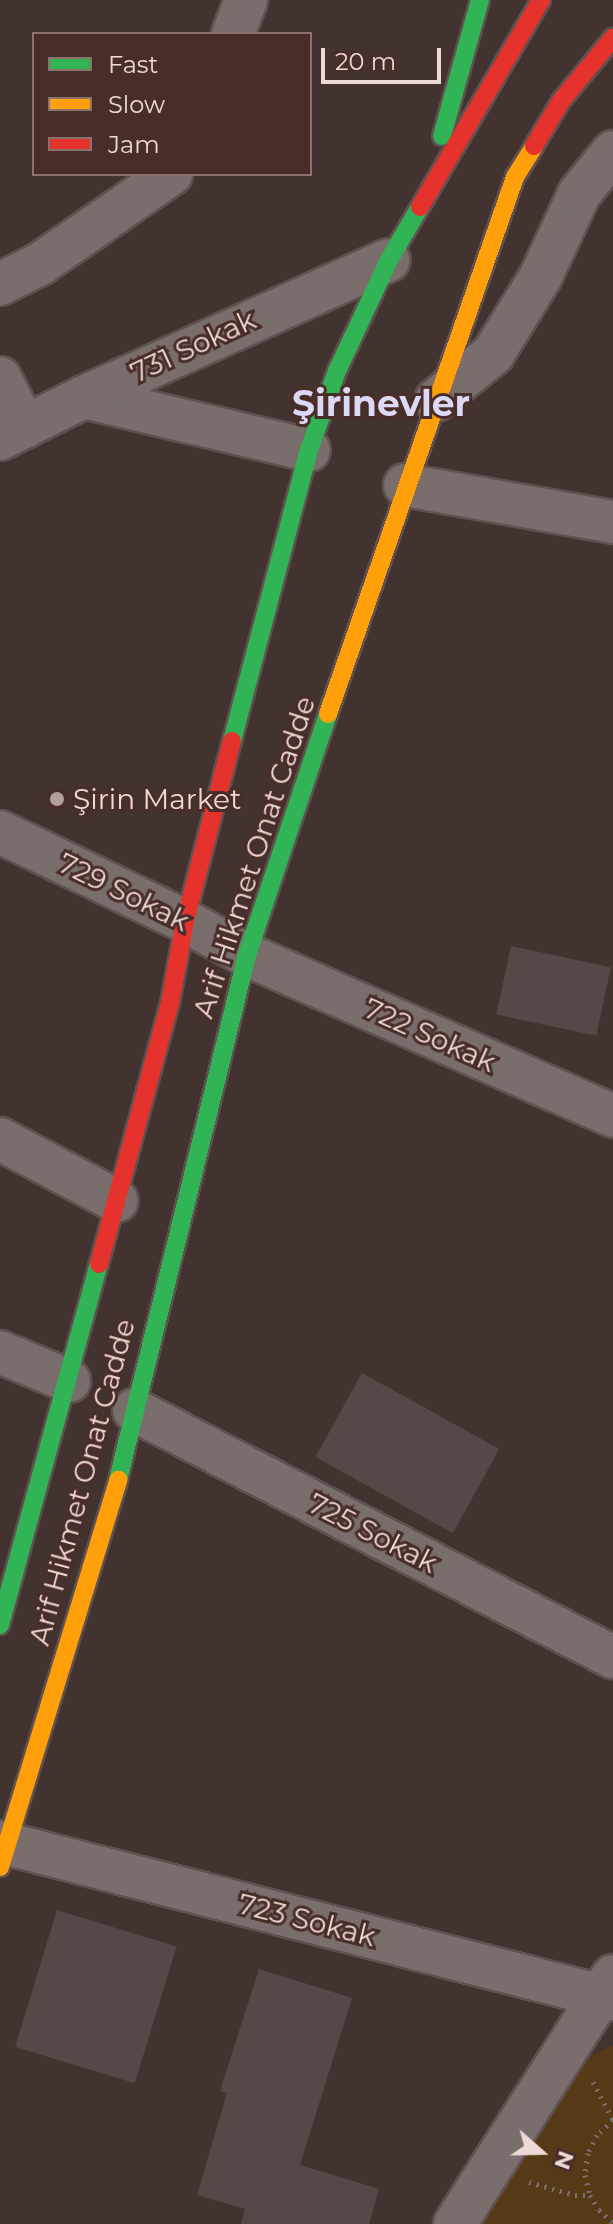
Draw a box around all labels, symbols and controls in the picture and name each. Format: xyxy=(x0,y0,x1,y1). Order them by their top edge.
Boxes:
legend xyxy=(32,32,312,176)
scale bar xyxy=(325,32,445,82)
text: 20 m xyxy=(335,47,396,76)
text: Fast xyxy=(108,50,158,79)
text: Slow xyxy=(108,90,165,119)
text: Jam xyxy=(108,130,160,159)
street label: 731 Sokak xyxy=(125,302,261,390)
district label: Şirinevler xyxy=(292,382,470,426)
street label: Arif Hikmet Onat Cadde xyxy=(186,692,322,1022)
place label: Şirin Market xyxy=(73,782,241,816)
marker: Şirin Market xyxy=(48,790,66,808)
street label: 729 Sokak xyxy=(53,846,195,938)
street label: 722 Sokak xyxy=(359,991,501,1079)
street label: Arif Hikmet Onat Cadde xyxy=(22,1315,142,1649)
street label: 725 Sokak xyxy=(303,1486,443,1580)
street label: 723 Sokak xyxy=(235,1887,379,1953)
north arrow xyxy=(501,2112,581,2192)
text: N xyxy=(548,2147,580,2173)

